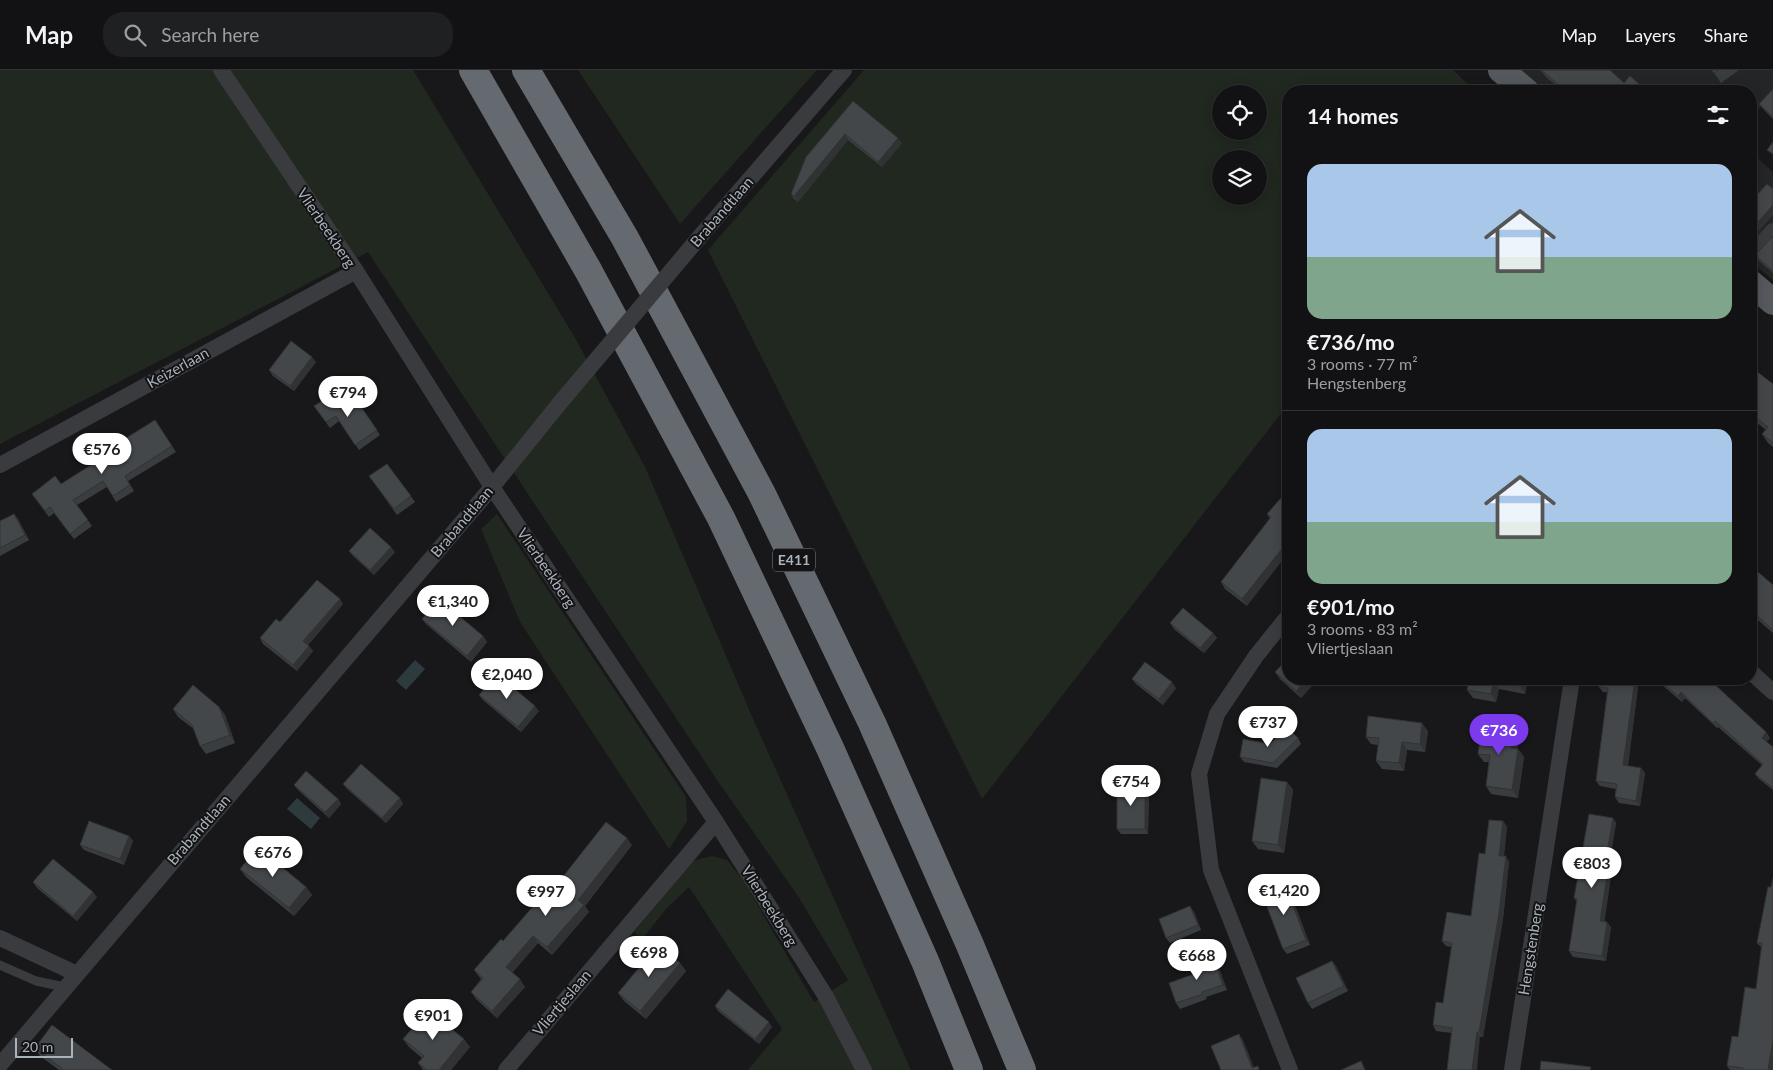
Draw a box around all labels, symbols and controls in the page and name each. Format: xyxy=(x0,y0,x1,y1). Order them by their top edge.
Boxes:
search box xyxy=(103,12,453,57)
text: Map xyxy=(25,20,73,49)
icon: search xyxy=(121,21,149,49)
text: Search here xyxy=(161,23,259,46)
text: Map xyxy=(1561,24,1597,46)
text: Layers xyxy=(1625,24,1676,46)
text: Share xyxy=(1704,24,1748,46)
map controls xyxy=(1212,85,1267,205)
button: locate xyxy=(1212,85,1267,140)
icon: filters xyxy=(1704,101,1732,129)
text: 14 homes xyxy=(1307,103,1398,128)
button: layers xyxy=(1212,150,1267,205)
street label: Brabandtlaan xyxy=(686,173,757,250)
street label: Vlierbeekberg xyxy=(294,184,360,271)
icon: home xyxy=(1475,196,1565,286)
text: €736/mo xyxy=(1307,329,1395,354)
street label: Keizerlaan xyxy=(144,343,211,391)
text: 3 rooms · 77 m² xyxy=(1307,354,1418,373)
text: Hengstenberg xyxy=(1307,373,1406,392)
pin: €794 xyxy=(318,376,378,418)
text: €794 xyxy=(329,382,367,401)
pin: €576 xyxy=(72,432,132,475)
text: €576 xyxy=(83,439,121,458)
icon: home xyxy=(1475,462,1565,552)
street label: Brabandtlaan xyxy=(426,482,496,561)
street label: Vlierbeekberg xyxy=(514,524,580,611)
road number: E411 xyxy=(773,548,815,572)
pin: €1,340 xyxy=(412,584,494,627)
text: €1,340 xyxy=(428,591,478,610)
text: €901/mo xyxy=(1307,594,1395,619)
text: 3 rooms · 83 m² xyxy=(1307,619,1418,638)
text: Vliertjeslaan xyxy=(1307,638,1393,657)
pin: €2,040 xyxy=(466,658,548,700)
text: €2,040 xyxy=(482,664,532,683)
pin: €737 xyxy=(1238,706,1298,748)
text: €737 xyxy=(1249,712,1287,731)
pin: €736 xyxy=(1469,714,1529,756)
text: €736 xyxy=(1480,720,1518,739)
pin: €754 xyxy=(1101,764,1161,807)
text: €754 xyxy=(1112,771,1150,790)
street label: Brabandtlaan xyxy=(163,791,234,868)
pin: €676 xyxy=(243,836,303,878)
text: €676 xyxy=(254,842,292,861)
pin: €803 xyxy=(1562,846,1622,889)
text: €803 xyxy=(1573,853,1611,872)
street label: Vlierbeekberg xyxy=(738,862,802,949)
pin: €997 xyxy=(516,874,576,917)
pin: €1,420 xyxy=(1243,874,1325,916)
text: €1,420 xyxy=(1259,880,1309,899)
text: €997 xyxy=(527,881,565,900)
street label: Hengstenberg xyxy=(1514,901,1546,996)
pin: €698 xyxy=(619,936,679,978)
pin: €668 xyxy=(1167,938,1227,981)
text: €698 xyxy=(630,942,668,961)
text: €668 xyxy=(1178,945,1216,964)
street label: Vliertjeslaan xyxy=(528,966,594,1039)
pin: €901 xyxy=(403,998,463,1041)
text: €901 xyxy=(414,1005,452,1024)
scale bar xyxy=(15,1035,72,1058)
text: 20 m xyxy=(22,1038,53,1055)

